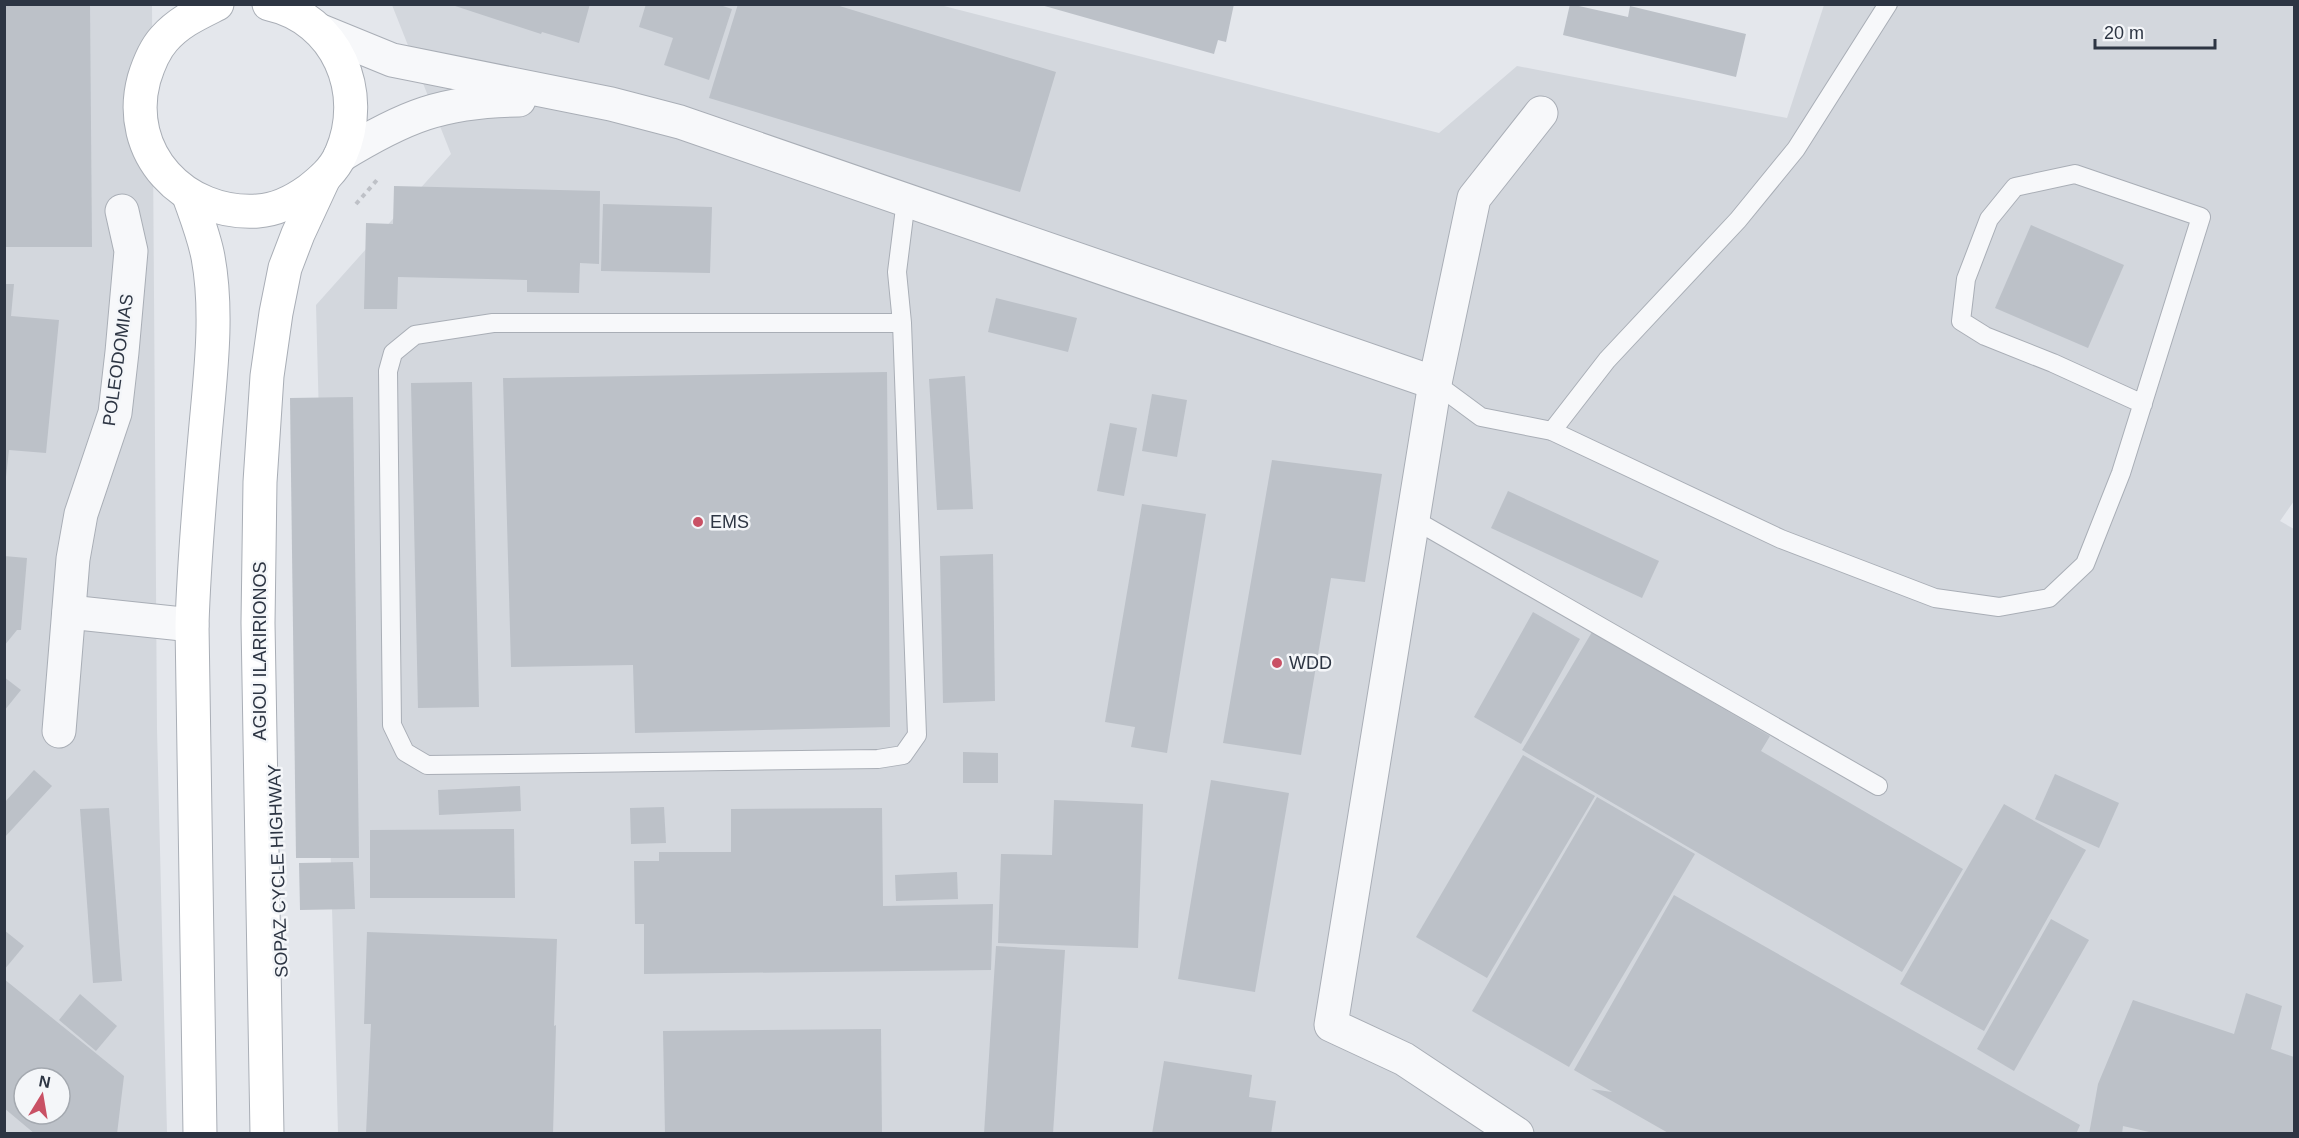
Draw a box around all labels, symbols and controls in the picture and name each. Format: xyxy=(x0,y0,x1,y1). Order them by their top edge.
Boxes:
scale bar xyxy=(2095,12,2215,50)
text: 20 m xyxy=(2104,23,2144,43)
street label: POLEODOMIAS xyxy=(99,293,137,427)
place label: EMS xyxy=(710,512,749,532)
marker: EMS xyxy=(691,515,705,529)
street label: AGIOU ILARIRIONOS xyxy=(250,561,270,741)
place label: WDD xyxy=(1289,653,1332,673)
marker: WDD xyxy=(1270,656,1284,670)
street label: SOPAZ CYCLE HIGHWAY xyxy=(264,764,292,978)
north arrow xyxy=(12,1066,72,1126)
text: N xyxy=(37,1072,52,1091)

